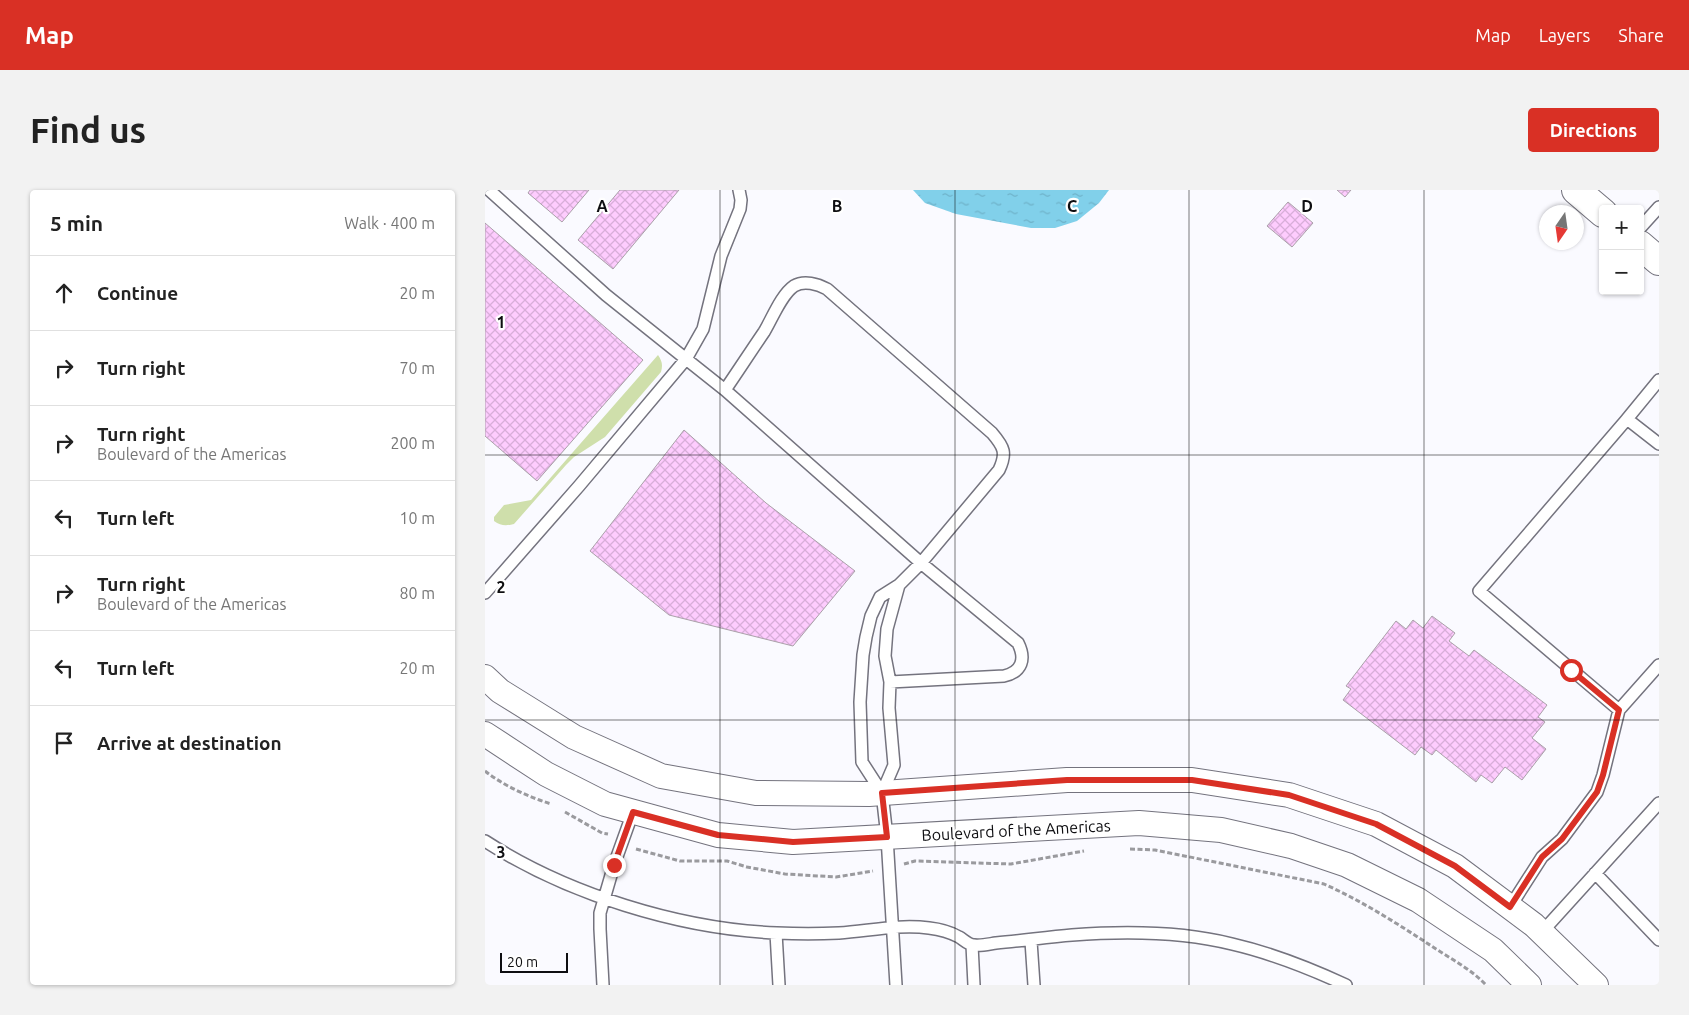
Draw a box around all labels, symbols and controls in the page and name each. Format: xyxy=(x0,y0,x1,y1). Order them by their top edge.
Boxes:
text: Map xyxy=(25,22,74,49)
text: Map xyxy=(1475,25,1511,45)
text: Layers xyxy=(1539,25,1590,45)
text: Share xyxy=(1618,25,1664,45)
button: Directions xyxy=(1528,108,1659,152)
text: Find us xyxy=(30,110,146,150)
text: A xyxy=(596,197,608,215)
text: B xyxy=(832,197,842,215)
text: C xyxy=(1067,197,1077,215)
text: D xyxy=(1301,197,1313,215)
north arrow xyxy=(1539,205,1584,250)
map controls xyxy=(1599,205,1644,295)
button: + xyxy=(1599,205,1644,250)
text: 5 min xyxy=(50,211,103,235)
text: Walk · 400 m xyxy=(344,214,435,232)
button: − xyxy=(1599,250,1644,295)
icon: ahead xyxy=(50,279,78,307)
text: Continue xyxy=(97,282,178,304)
text: 20 m xyxy=(399,284,435,302)
text: 1 xyxy=(496,313,506,331)
icon: right xyxy=(50,354,78,382)
text: Turn right xyxy=(97,357,185,379)
text: 70 m xyxy=(399,359,435,377)
text: Turn right xyxy=(97,423,185,445)
icon: right xyxy=(50,429,78,457)
text: 200 m xyxy=(390,434,435,452)
text: Boulevard of the Americas xyxy=(97,445,286,463)
icon: left xyxy=(50,504,78,532)
text: Turn left xyxy=(97,507,175,529)
text: 10 m xyxy=(399,509,435,527)
text: Turn right xyxy=(97,573,185,595)
text: 2 xyxy=(496,578,506,596)
icon: right xyxy=(50,579,78,607)
text: 80 m xyxy=(399,584,435,602)
text: Boulevard of the Americas xyxy=(97,595,286,613)
icon: left xyxy=(50,654,78,682)
text: Turn left xyxy=(97,657,175,679)
text: 20 m xyxy=(399,659,435,677)
route start xyxy=(1560,659,1583,682)
icon: arrive xyxy=(50,729,78,757)
text: Arrive at destination xyxy=(97,732,282,754)
street label: Boulevard of the Americas xyxy=(921,816,1111,844)
text: 3 xyxy=(496,843,506,861)
route end xyxy=(603,854,626,877)
scale bar xyxy=(500,950,567,973)
text: 20 m xyxy=(507,954,538,970)

